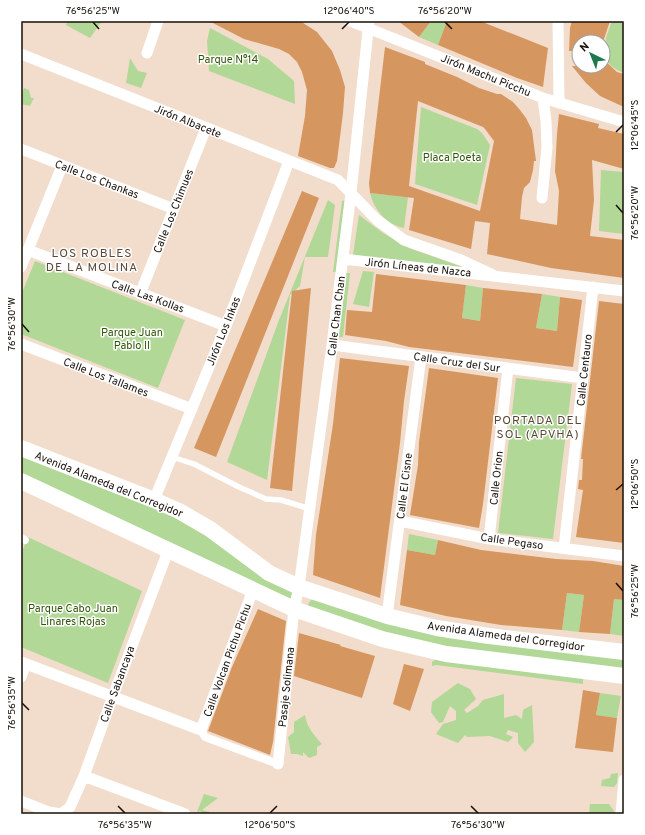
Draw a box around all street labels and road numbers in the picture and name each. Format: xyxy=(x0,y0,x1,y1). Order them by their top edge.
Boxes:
street label: Jirón Machu Picchu xyxy=(439,51,533,100)
street label: Jirón Albacete xyxy=(152,102,223,142)
street label: Calle Los Chankas xyxy=(53,157,141,202)
street label: Calle Los Chimues xyxy=(151,167,197,256)
street label: Jirón Líneas de Nazca xyxy=(364,255,472,281)
street label: Calle Chan Chan xyxy=(325,275,349,357)
street label: Calle Las Kollas xyxy=(109,277,186,317)
street label: Jirón Los Inkas xyxy=(204,295,244,368)
street label: Calle Centauro xyxy=(574,333,596,407)
street label: Calle Cruz del Sur xyxy=(413,350,502,376)
street label: Calle Los Tallames xyxy=(61,355,150,401)
street label: Avenida Alameda del Corregidor xyxy=(32,449,186,521)
street label: Calle Orion xyxy=(487,450,507,506)
street label: Calle El Cisne xyxy=(394,452,416,520)
street label: Calle Pegaso xyxy=(479,531,544,553)
street label: Calle Volcan Pichu Pichu xyxy=(201,602,255,719)
street label: Avenida Alameda del Corregidor xyxy=(426,619,586,655)
street label: Calle Sabancaya xyxy=(98,644,138,725)
street label: Pasaje Solimana xyxy=(276,646,298,728)

